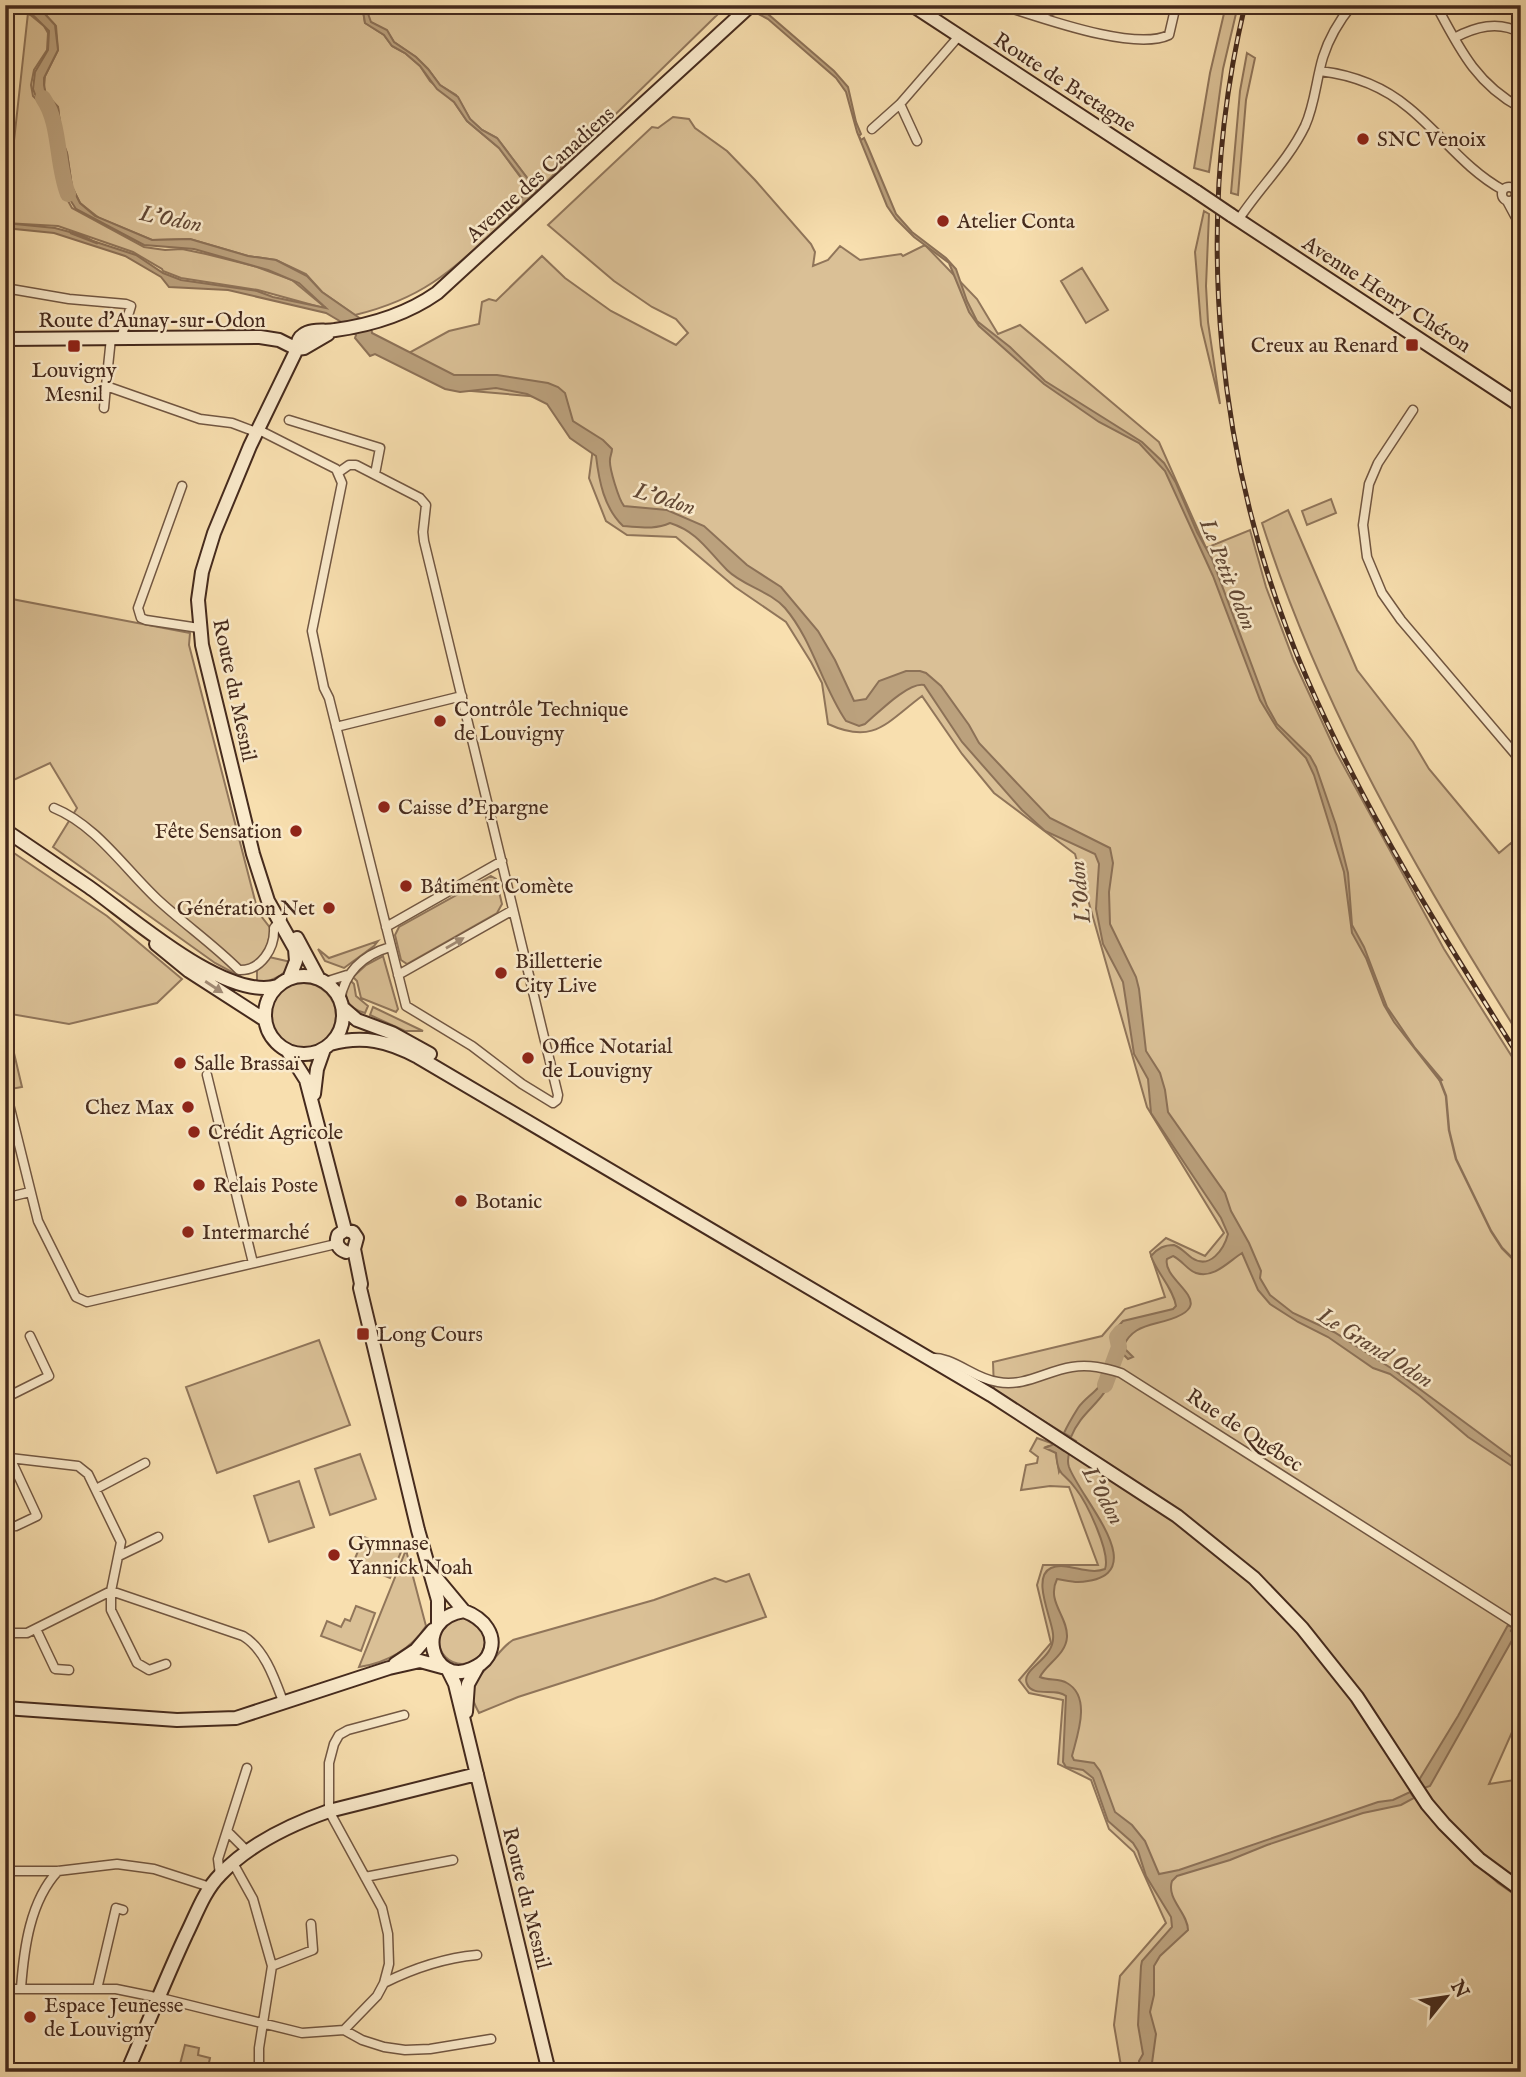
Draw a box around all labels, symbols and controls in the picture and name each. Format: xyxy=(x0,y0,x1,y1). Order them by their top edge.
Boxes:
street label: Route de Bretagne xyxy=(988,27,1141,140)
street label: Avenue des Canadiens xyxy=(460,101,621,250)
place label: SNC Venoix xyxy=(1377,127,1486,154)
marker: SNC Venoix xyxy=(1355,131,1371,147)
water label: L'Odon xyxy=(136,199,204,240)
place label: Atelier Conta xyxy=(956,209,1076,236)
marker: Atelier Conta xyxy=(935,213,951,229)
street label: Avenue Henry Chéron xyxy=(1296,230,1476,360)
street label: Route d'Aunay-sur-Odon xyxy=(38,308,266,335)
place label: Creux au Renard xyxy=(1251,333,1399,360)
marker: Creux au Renard xyxy=(1404,337,1420,353)
marker: Louvigny Mesnil xyxy=(66,338,82,354)
place label: Louvigny Mesnil xyxy=(32,358,117,409)
water label: L'Odon xyxy=(629,476,699,523)
water label: Le Petit Odon xyxy=(1192,513,1263,635)
street label: Route du Mesnil xyxy=(205,616,262,764)
place label: Contrôle Technique de Louvigny xyxy=(454,697,629,748)
marker: Contrôle Technique de Louvigny xyxy=(432,713,448,729)
place label: Caisse d'Epargne xyxy=(398,795,549,822)
marker: Caisse d'Epargne xyxy=(376,799,392,815)
place label: Fête Sensation xyxy=(155,819,282,846)
marker: Fête Sensation xyxy=(288,823,304,839)
water label: L'Odon xyxy=(1063,859,1098,926)
place label: Bâtiment Comète xyxy=(420,874,574,901)
marker: Bâtiment Comète xyxy=(398,878,414,894)
place label: Génération Net xyxy=(177,896,315,923)
marker: Génération Net xyxy=(321,900,337,916)
one-way arrow xyxy=(446,937,465,949)
place label: Billetterie City Live xyxy=(515,949,603,1000)
marker: Billetterie City Live xyxy=(493,965,509,981)
one-way arrow xyxy=(204,980,223,993)
place label: Office Notarial de Louvigny xyxy=(542,1034,673,1085)
marker: Office Notarial de Louvigny xyxy=(520,1050,536,1066)
place label: Salle Brassaï xyxy=(194,1051,300,1078)
marker: Salle Brassaï xyxy=(172,1055,188,1071)
place label: Chez Max xyxy=(85,1095,174,1122)
marker: Chez Max xyxy=(180,1099,196,1115)
place label: Crédit Agricole xyxy=(208,1120,344,1147)
marker: Crédit Agricole xyxy=(186,1124,202,1140)
place label: Relais Poste xyxy=(213,1173,319,1200)
marker: Relais Poste xyxy=(191,1177,207,1193)
place label: Botanic xyxy=(475,1189,542,1216)
marker: Botanic xyxy=(453,1193,469,1209)
place label: Intermarché xyxy=(202,1220,310,1247)
marker: Intermarché xyxy=(180,1224,196,1240)
water label: Le Grand Odon xyxy=(1311,1301,1439,1395)
place label: Long Cours xyxy=(377,1322,483,1349)
marker: Long Cours xyxy=(355,1326,371,1342)
street label: Rue de Québec xyxy=(1181,1383,1308,1479)
water label: L'Odon xyxy=(1074,1460,1131,1530)
place label: Gymnase Yannick Noah xyxy=(348,1531,473,1582)
marker: Gymnase Yannick Noah xyxy=(326,1547,342,1563)
street label: Route du Mesnil xyxy=(495,1825,556,1972)
north arrow xyxy=(1410,1962,1480,2032)
text: N xyxy=(1444,1976,1474,2003)
place label: Espace Jeunesse de Louvigny xyxy=(44,1993,184,2044)
marker: Espace Jeunesse de Louvigny xyxy=(22,2009,38,2025)

